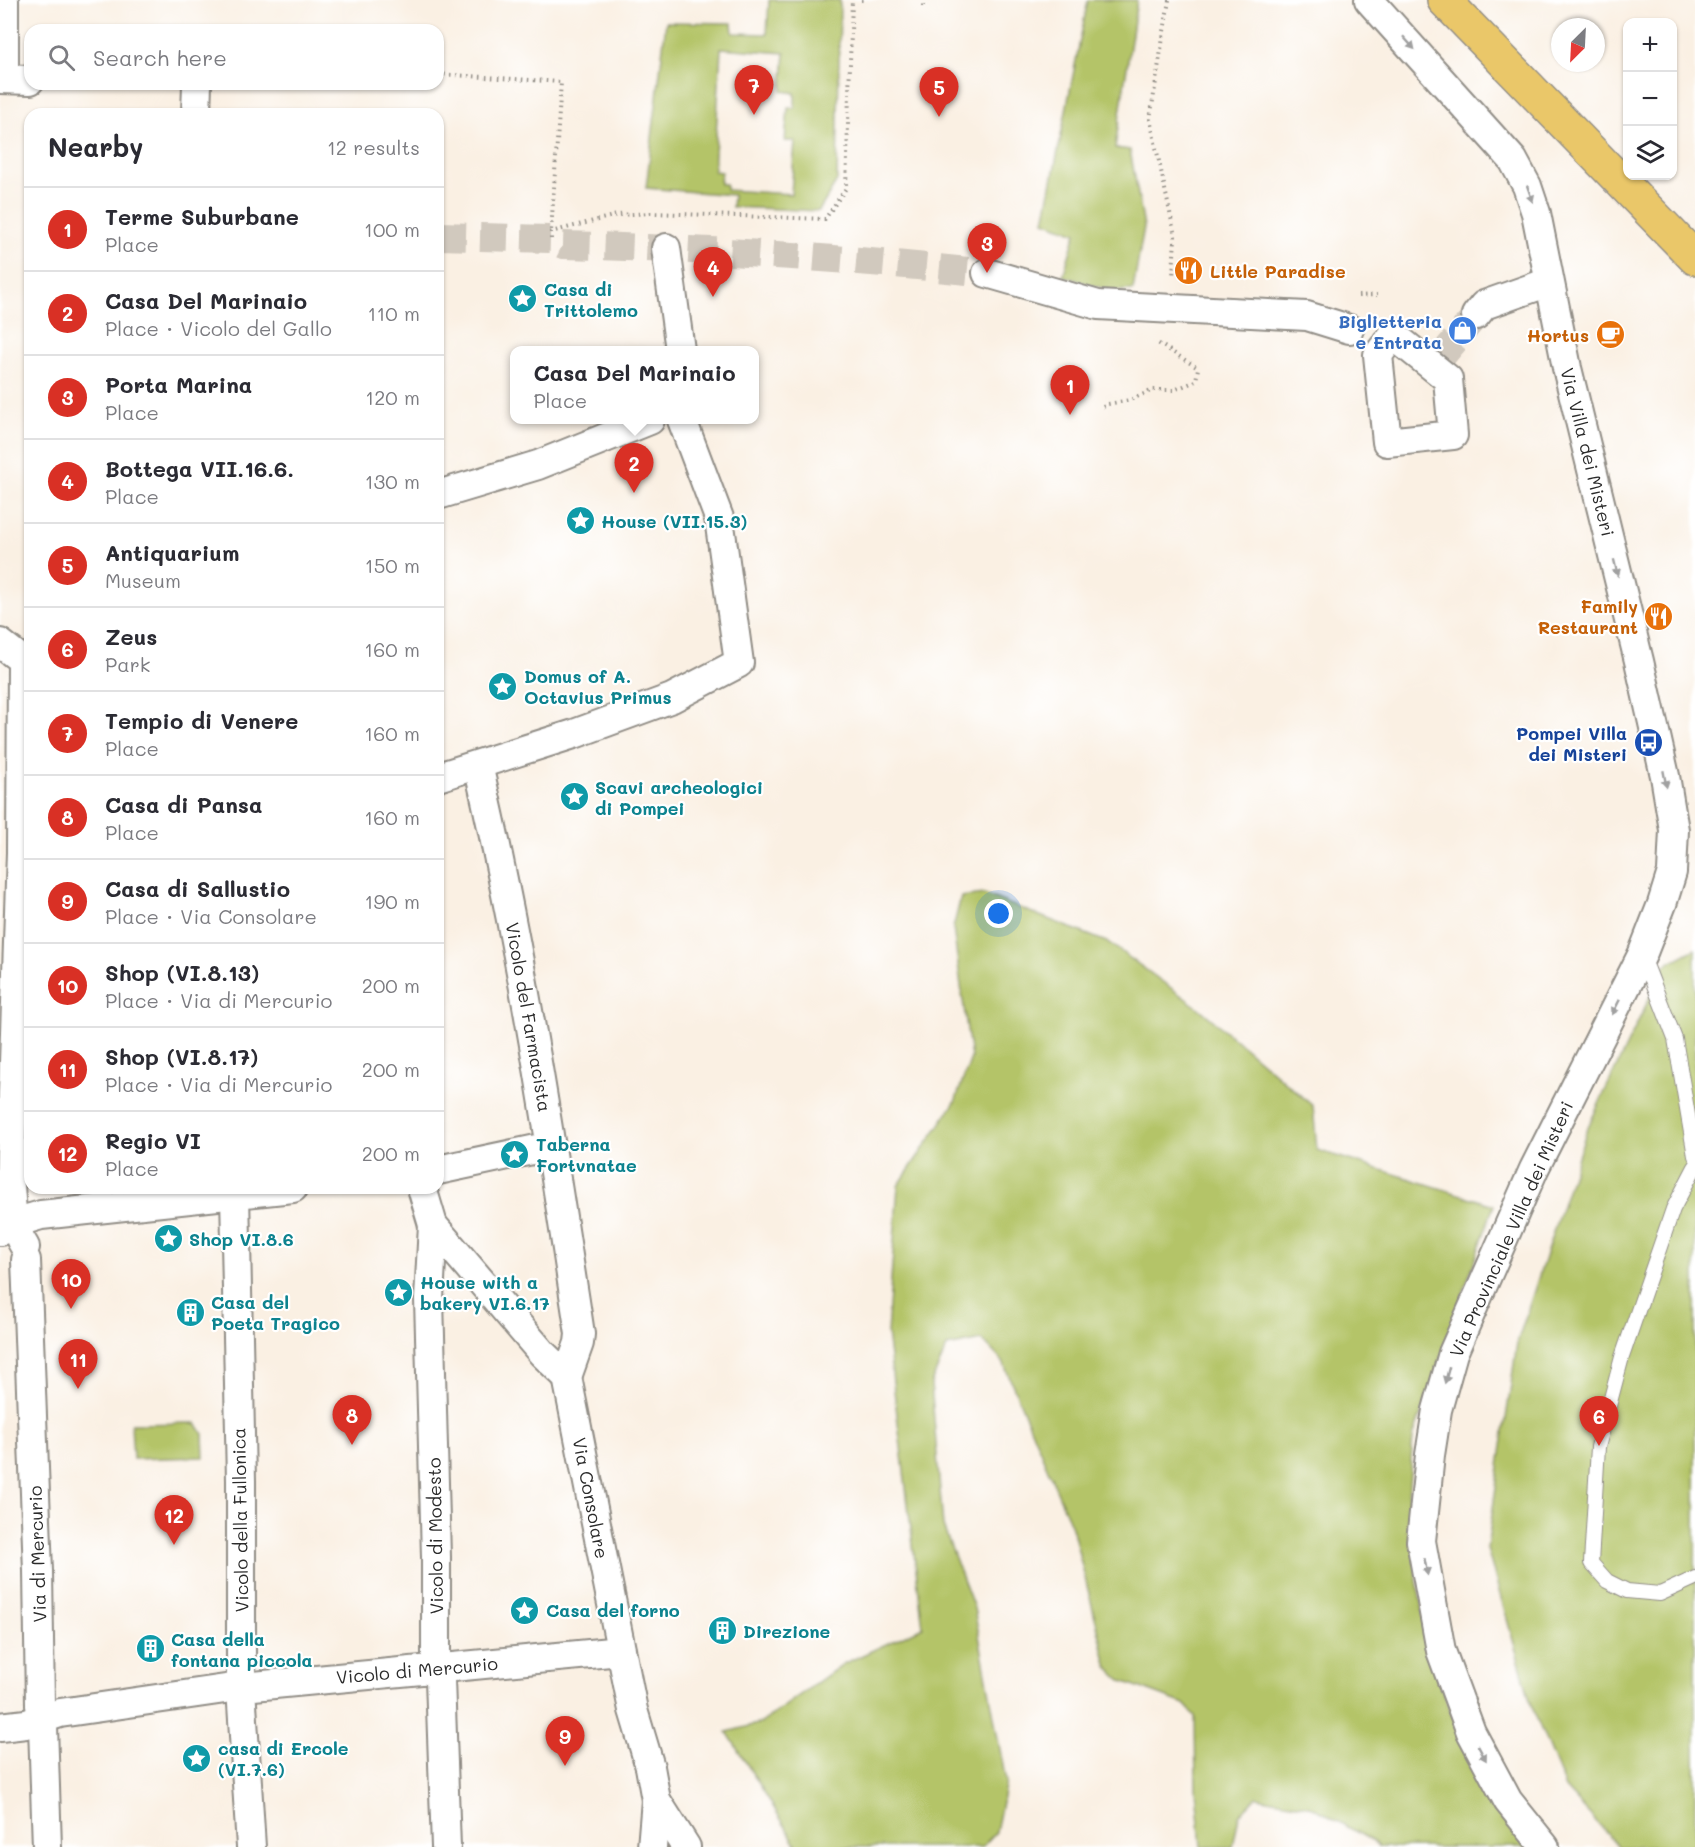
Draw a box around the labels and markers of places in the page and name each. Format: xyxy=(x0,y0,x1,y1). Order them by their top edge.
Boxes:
pin: 7 xyxy=(734,66,774,115)
pin: 5 xyxy=(920,68,958,117)
pin: 3 xyxy=(968,224,1006,273)
pin: 4 xyxy=(694,248,732,297)
restaurant icon: Little Paradise xyxy=(1173,255,1205,287)
place label: Little Paradise xyxy=(1210,259,1346,283)
place label: Casa di Trittolemo xyxy=(544,277,638,322)
place icon: Casa di Trittolemo xyxy=(507,283,539,315)
place label: Biglietteria e Entrata xyxy=(1338,309,1442,354)
shop icon: Biglietteria e Entrata xyxy=(1447,315,1479,347)
cafe icon: Hortus xyxy=(1594,319,1626,351)
place label: Hortus xyxy=(1527,323,1589,347)
pin: 1 xyxy=(1050,366,1090,415)
pin: 2 xyxy=(614,444,654,493)
place icon: House (VII.15.3) xyxy=(564,505,596,537)
place label: House (VII.15.3) xyxy=(601,509,747,533)
place label: Family Restaurant xyxy=(1538,594,1638,639)
restaurant icon: Family Restaurant xyxy=(1643,600,1675,632)
place label: Domus of A. Octavius Primus xyxy=(524,664,672,709)
place icon: Domus of A. Octavius Primus xyxy=(487,670,519,702)
place label: Pompei Villa dei Misteri xyxy=(1516,721,1627,766)
bus stop icon: Pompei Villa dei Misteri xyxy=(1632,727,1664,759)
place label: Scavi archeologici di Pompei xyxy=(595,775,763,820)
place icon: Scavi archeologici di Pompei xyxy=(558,781,590,813)
place label: Taberna Fortvnatae xyxy=(536,1132,637,1177)
place icon: Taberna Fortvnatae xyxy=(499,1138,531,1170)
place icon: Shop VI.8.6 xyxy=(152,1223,184,1255)
place label: Shop VI.8.6 xyxy=(189,1227,294,1251)
pin: 10 xyxy=(52,1260,90,1309)
place label: House with a bakery VI.6.17 xyxy=(420,1270,550,1315)
place icon: House with a bakery VI.6.17 xyxy=(383,1276,415,1308)
place label: Casa del Poeta Tragico xyxy=(211,1290,340,1335)
building icon: Casa del Poeta Tragico xyxy=(174,1296,206,1328)
pin: 11 xyxy=(58,1340,98,1389)
pin: 8 xyxy=(332,1396,372,1445)
pin: 6 xyxy=(1580,1396,1618,1446)
pin: 12 xyxy=(154,1496,194,1545)
place icon: Casa del forno xyxy=(509,1594,541,1626)
place label: Casa del forno xyxy=(546,1598,680,1622)
building icon: Direzione xyxy=(706,1615,738,1647)
place label: Direzione xyxy=(743,1619,831,1643)
place label: Casa della fontana piccola xyxy=(171,1627,313,1672)
building icon: Casa della fontana piccola xyxy=(134,1633,166,1665)
pin: 9 xyxy=(546,1716,584,1766)
place label: casa di Ercole (VI.7.6) xyxy=(218,1736,349,1781)
place icon: casa di Ercole (VI.7.6) xyxy=(181,1742,213,1774)

